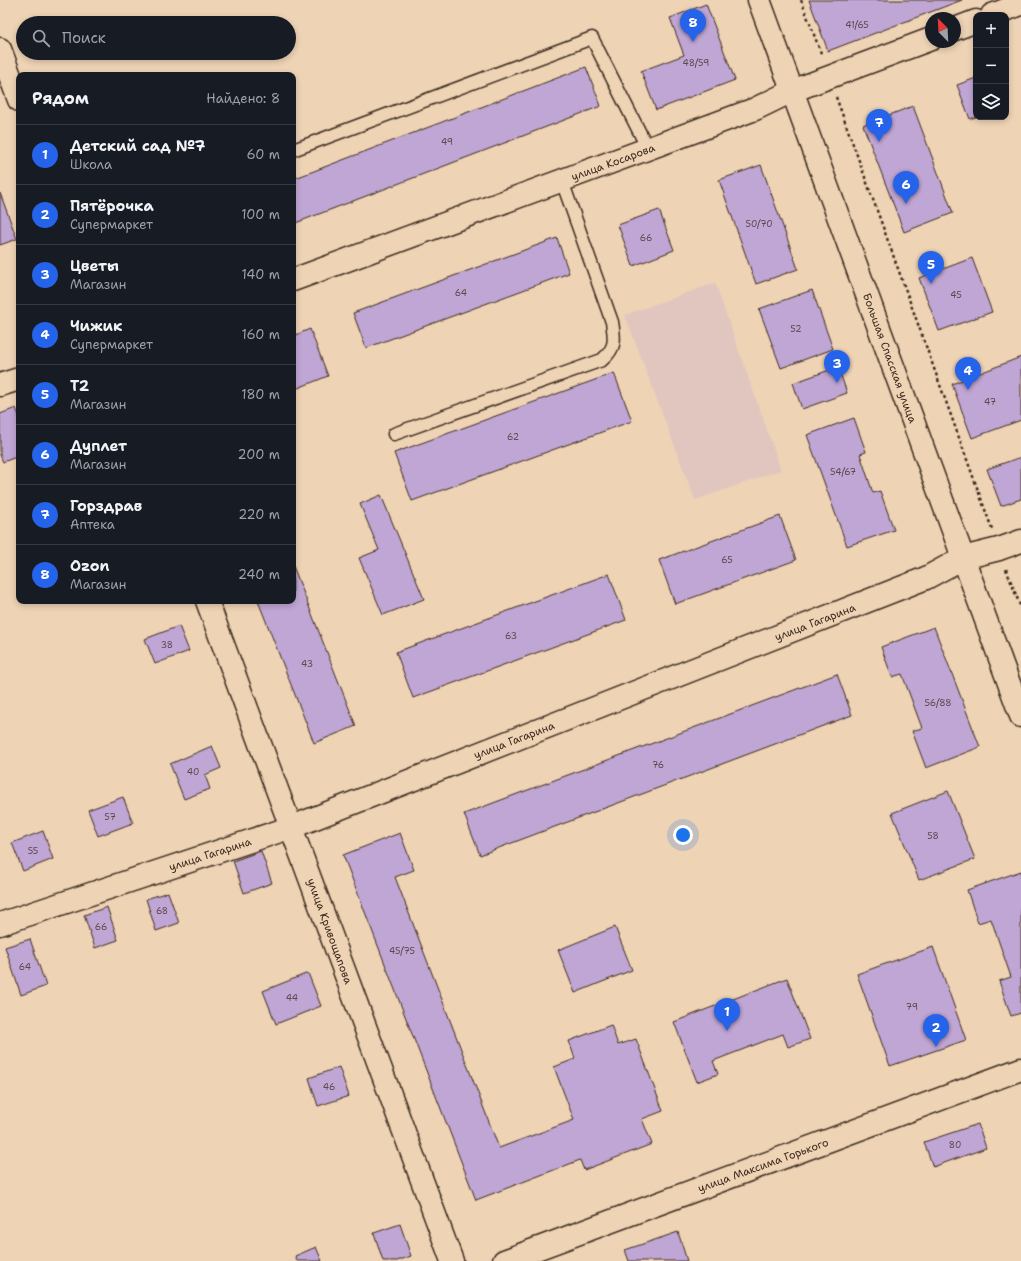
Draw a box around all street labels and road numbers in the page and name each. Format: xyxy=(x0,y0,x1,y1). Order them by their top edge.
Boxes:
street label: улица Косарова xyxy=(569,140,657,185)
street label: Большая Спасская улица xyxy=(859,291,920,425)
street label: улица Гагарина xyxy=(773,600,858,645)
street label: улица Гагарина xyxy=(472,718,557,763)
street label: улица Гагарина xyxy=(167,834,253,875)
street label: улица Кривощапова xyxy=(303,876,356,986)
street label: улица Максима Горького xyxy=(696,1135,831,1196)

